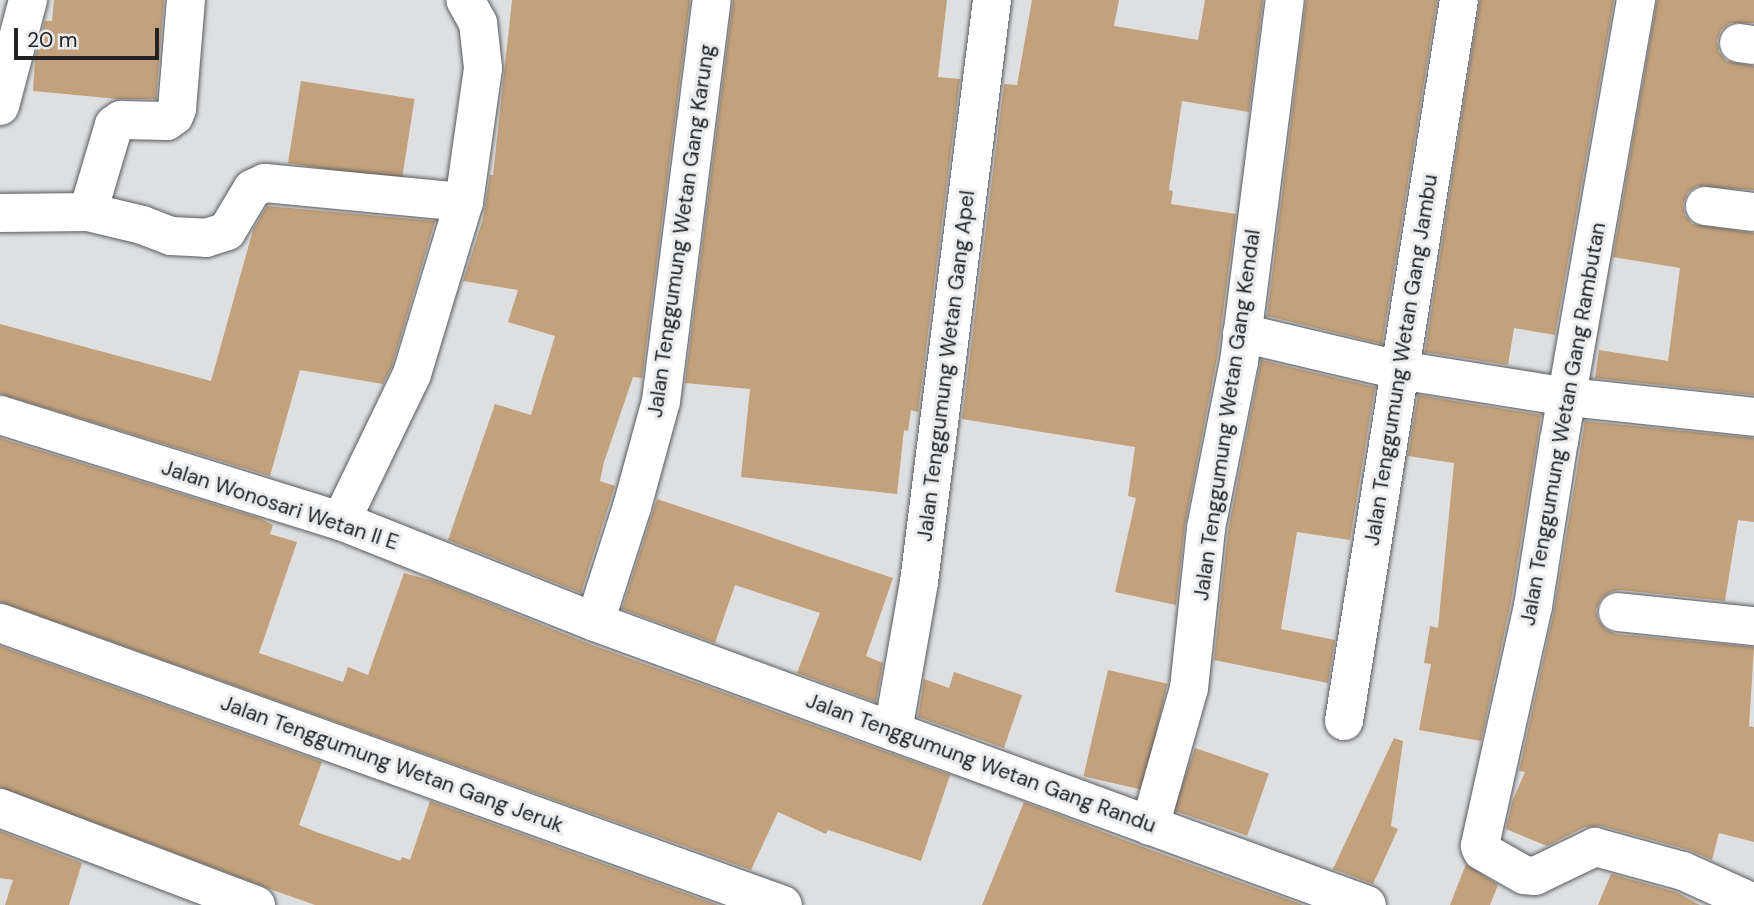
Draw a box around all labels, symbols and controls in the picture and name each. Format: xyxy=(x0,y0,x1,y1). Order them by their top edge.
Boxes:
scale bar xyxy=(18,14,163,58)
text: 20 m xyxy=(27,26,78,54)
street label: Jalan Tenggumung Wetan Gang Karung xyxy=(642,43,720,419)
street label: Jalan Tenggumung Wetan Gang Jambu xyxy=(1359,172,1443,548)
street label: Jalan Tenggumung Wetan Gang Apel xyxy=(912,189,980,543)
street label: Jalan Tenggumung Wetan Gang Rambutan xyxy=(1515,220,1611,628)
street label: Jalan Tenggumung Wetan Gang Kendal xyxy=(1188,228,1266,602)
street label: Jalan Wonosari Wetan II E xyxy=(158,455,402,555)
street label: Jalan Tenggumung Wetan Gang Randu xyxy=(802,688,1160,838)
street label: Jalan Tenggumung Wetan Gang Jeruk xyxy=(217,690,567,838)

